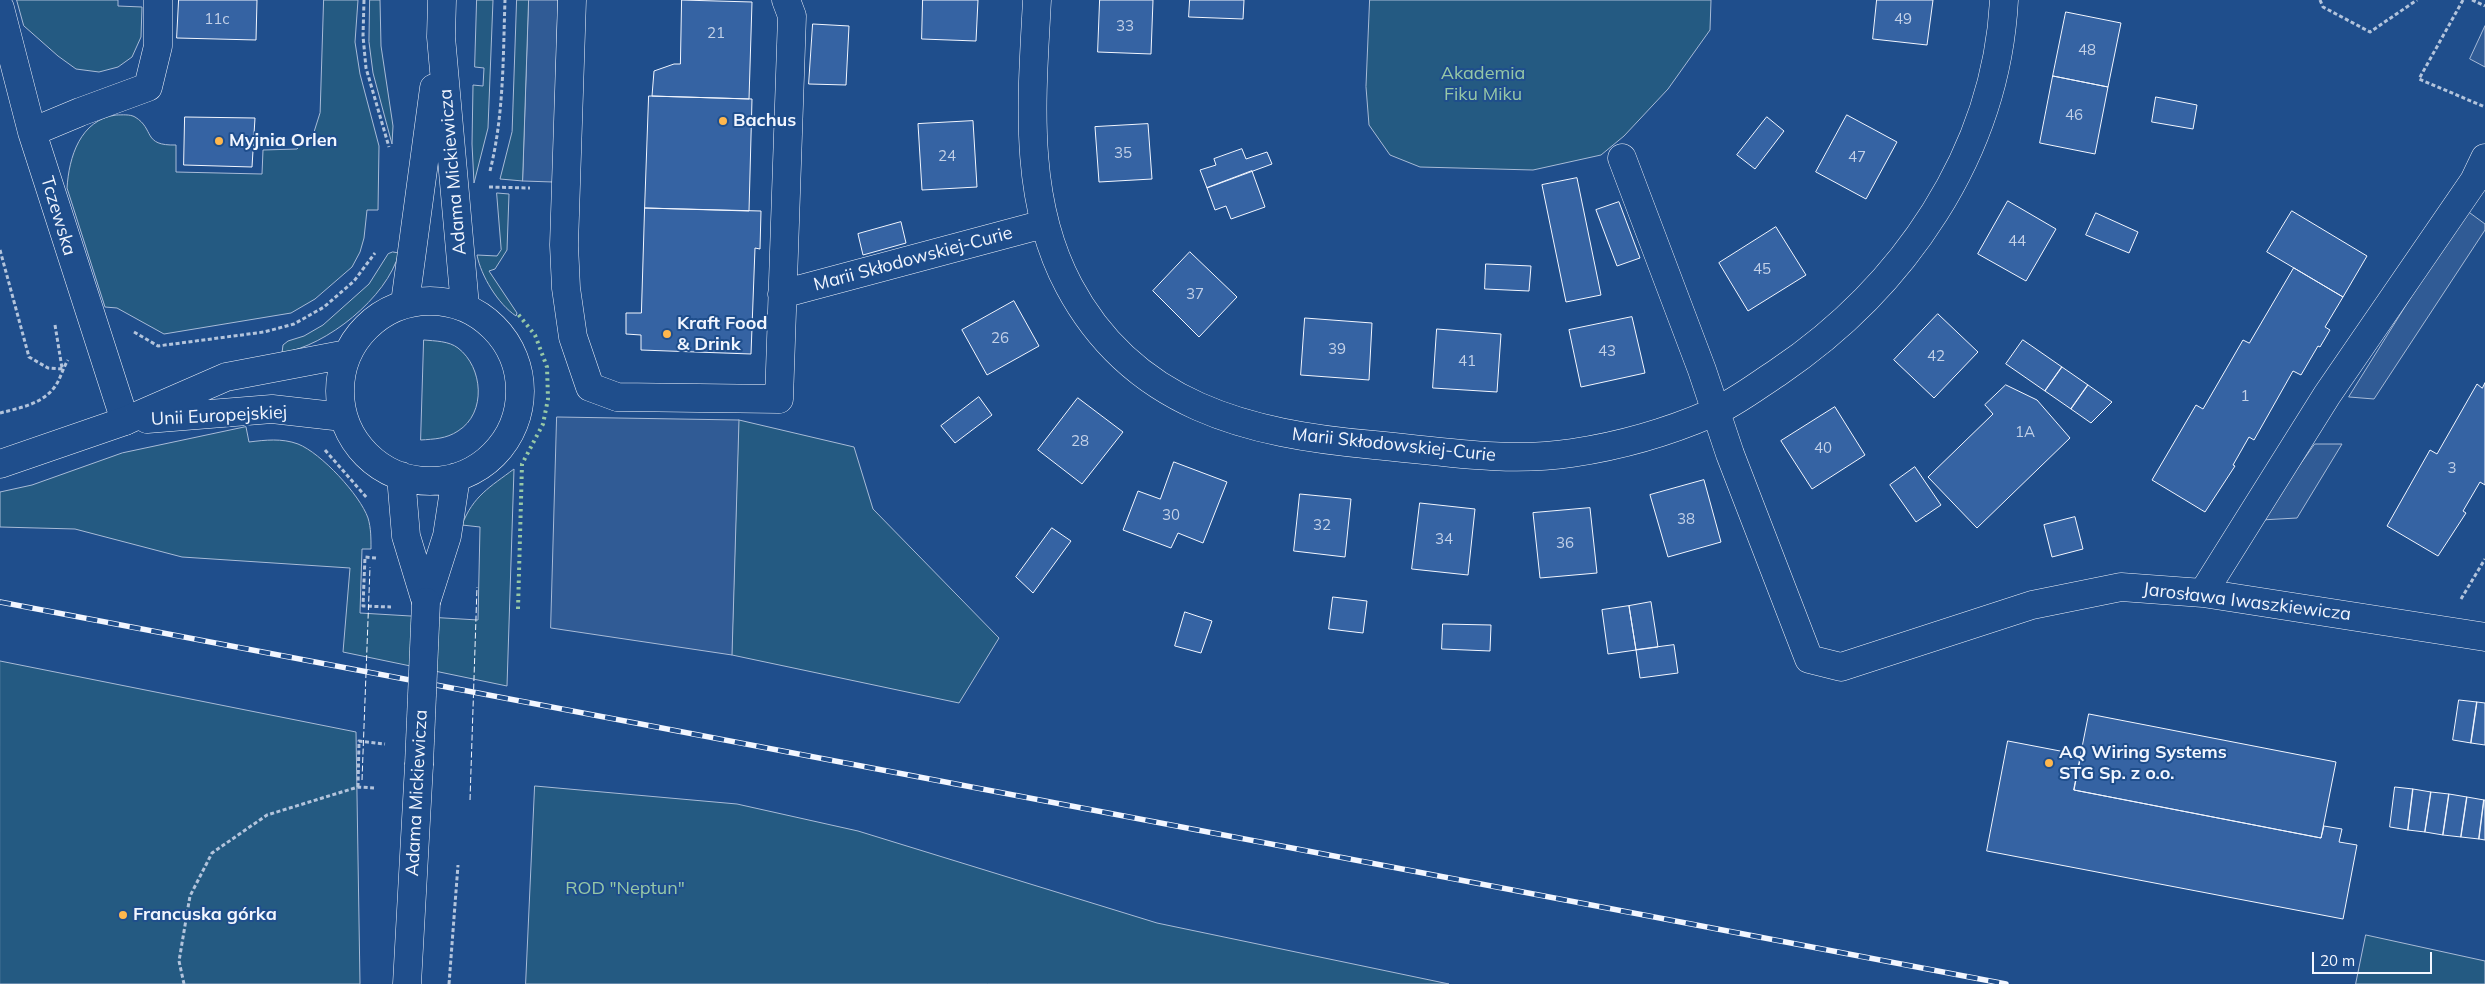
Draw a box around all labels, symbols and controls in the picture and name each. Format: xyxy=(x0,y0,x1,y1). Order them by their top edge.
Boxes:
house number: 11c xyxy=(204,10,230,28)
house number: 49 xyxy=(1894,10,1912,28)
house number: 33 xyxy=(1116,17,1134,35)
house number: 21 xyxy=(707,24,725,42)
house number: 48 xyxy=(2078,41,2096,59)
park label: Akademia Fiku Miku xyxy=(1441,63,1525,106)
street label: Adama Mickiewicza xyxy=(435,88,471,256)
house number: 46 xyxy=(2065,106,2083,124)
place label: Bachus xyxy=(733,110,796,132)
marker: Bachus xyxy=(717,115,729,127)
place label: Myjnia Orlen xyxy=(229,130,337,152)
marker: Myjnia Orlen xyxy=(213,135,225,147)
house number: 35 xyxy=(1114,144,1132,162)
house number: 24 xyxy=(938,147,956,165)
house number: 47 xyxy=(1848,148,1866,166)
street label: Tczewska xyxy=(36,174,80,258)
street label: Marii Skłodowskiej-Curie xyxy=(811,222,1015,296)
house number: 44 xyxy=(2008,232,2026,250)
house number: 45 xyxy=(1753,260,1771,278)
house number: 37 xyxy=(1186,285,1204,303)
place label: Kraft Food & Drink xyxy=(677,313,767,356)
marker: Kraft Food & Drink xyxy=(661,328,673,340)
house number: 26 xyxy=(991,329,1009,347)
house number: 39 xyxy=(1328,340,1346,358)
house number: 43 xyxy=(1598,342,1616,360)
house number: 42 xyxy=(1927,347,1945,365)
house number: 41 xyxy=(1458,352,1476,370)
house number: 1 xyxy=(2241,387,2249,405)
street label: Unii Europejskiej xyxy=(151,402,287,430)
house number: 1A xyxy=(2015,423,2035,441)
street label: Marii Skłodowskiej-Curie xyxy=(1291,424,1497,466)
house number: 28 xyxy=(1071,432,1089,450)
house number: 40 xyxy=(1814,439,1832,457)
house number: 3 xyxy=(2448,459,2456,477)
house number: 30 xyxy=(1162,506,1180,524)
house number: 38 xyxy=(1677,510,1695,528)
house number: 32 xyxy=(1313,516,1331,534)
house number: 34 xyxy=(1435,530,1453,548)
house number: 36 xyxy=(1556,534,1574,552)
street label: Jarosława Iwaszkiewicza xyxy=(2142,579,2352,625)
street label: Adama Mickiewicza xyxy=(402,709,432,877)
place label: AQ Wiring Systems STG Sp. z o.o. xyxy=(2059,742,2227,784)
marker: AQ Wiring Systems STG Sp. z o.o. xyxy=(2043,757,2055,769)
park label: ROD "Neptun" xyxy=(565,878,685,900)
place label: Francuska górka xyxy=(133,904,277,926)
marker: Francuska górka xyxy=(117,909,129,921)
scale bar xyxy=(2315,942,2435,974)
text: 20 m xyxy=(2320,951,2355,970)

